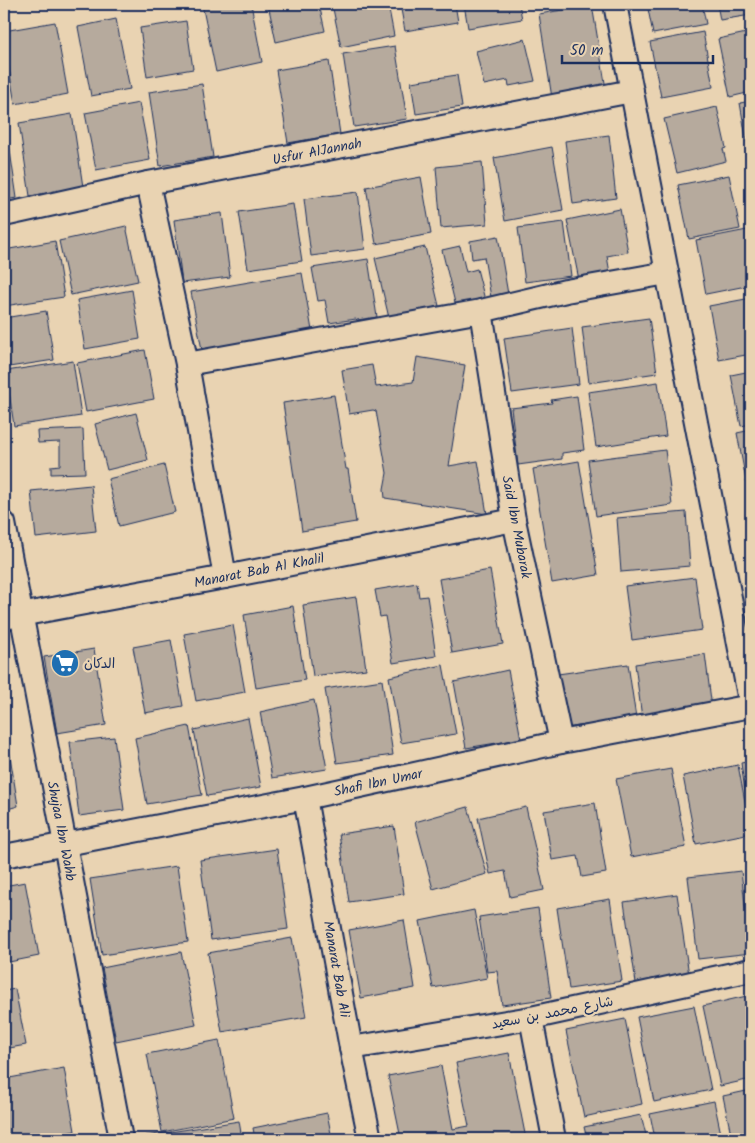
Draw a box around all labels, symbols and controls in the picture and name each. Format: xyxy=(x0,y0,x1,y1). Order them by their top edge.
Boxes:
scale bar xyxy=(562,32,714,64)
text: 50 m xyxy=(570,39,604,63)
street label: Usfur AlJannah xyxy=(271,133,364,171)
street label: Said Ibn Mubarak xyxy=(495,474,537,581)
street label: Manarat Bab Al Khalil xyxy=(192,547,327,594)
supermarket icon: الدكان xyxy=(50,648,80,678)
place label: الدكان xyxy=(84,653,115,675)
street label: Shafi Ibn Umar xyxy=(332,763,426,803)
street label: Shujaa Ibn Wahb xyxy=(41,779,82,884)
street label: Manarat Bab Ali xyxy=(317,919,355,1020)
street label: شارع محمد بن سعيد xyxy=(489,990,615,1036)

